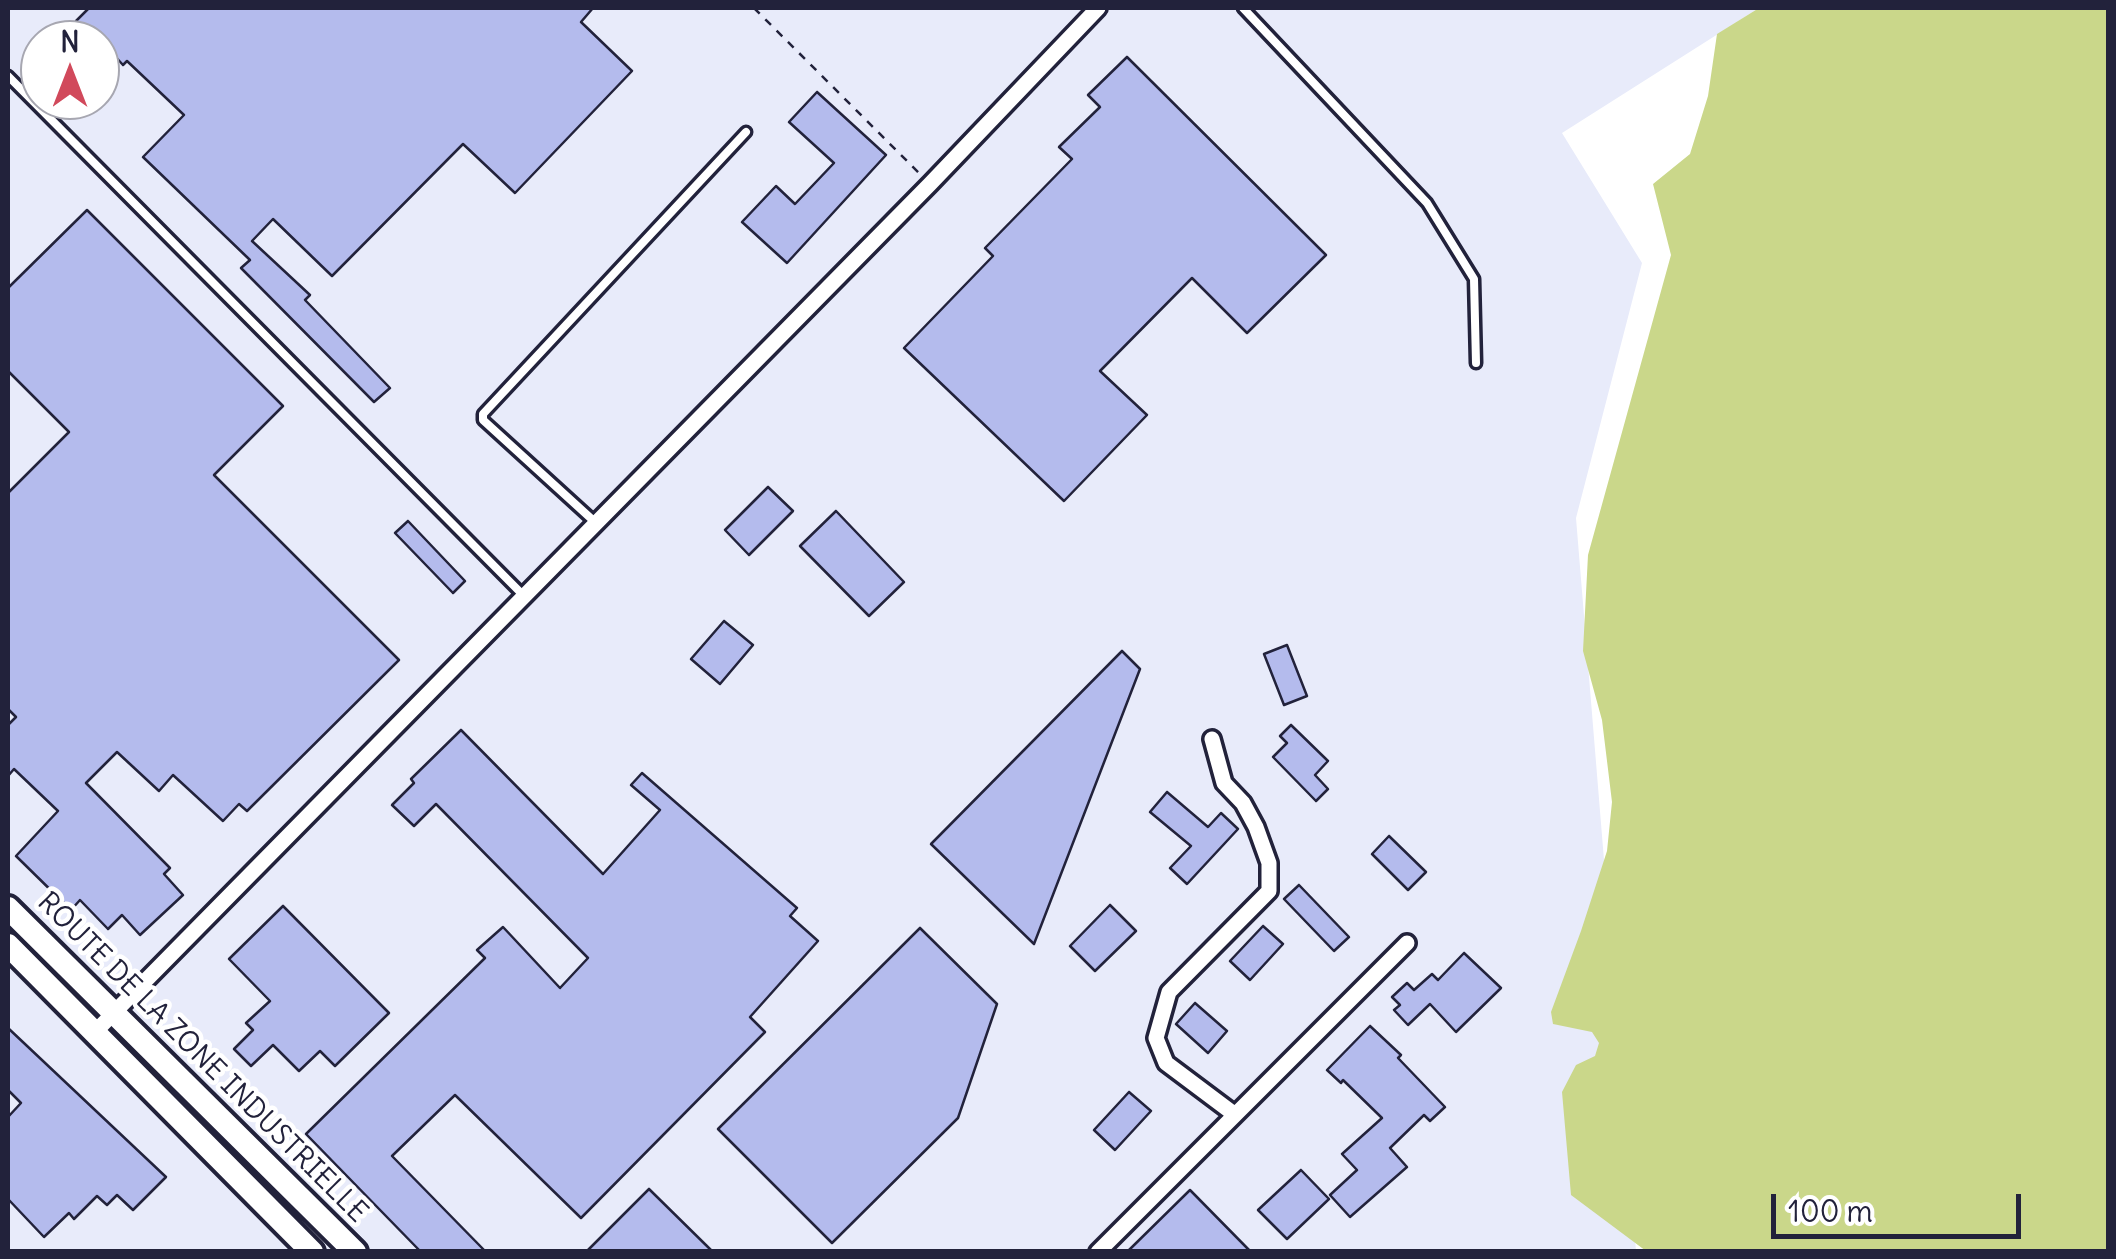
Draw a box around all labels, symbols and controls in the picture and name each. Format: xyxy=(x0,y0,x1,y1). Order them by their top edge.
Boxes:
north arrow xyxy=(20,20,120,120)
text: N xyxy=(60,24,80,60)
street label: ROUTE DE LA ZONE INDUSTRIELLE xyxy=(30,886,374,1230)
scale bar xyxy=(1776,1174,2026,1236)
text: 100 m xyxy=(1788,1192,1873,1230)

